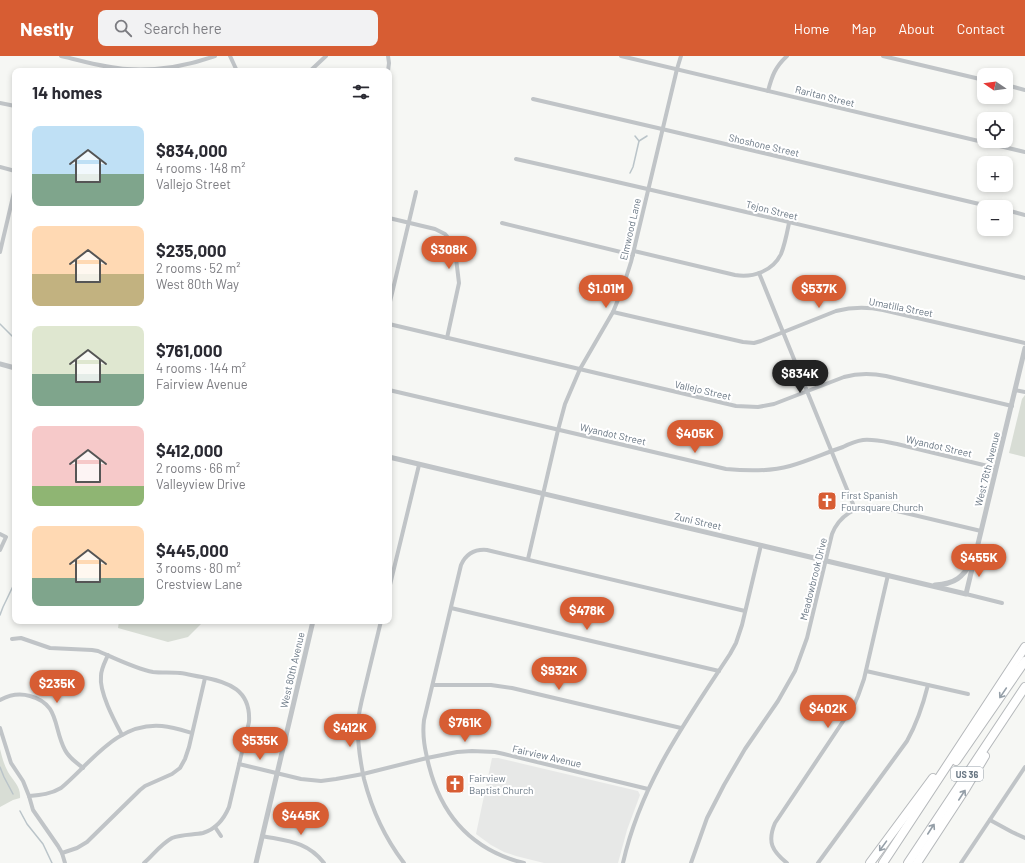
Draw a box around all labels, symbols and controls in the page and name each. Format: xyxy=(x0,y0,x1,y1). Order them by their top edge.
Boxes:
search box xyxy=(98,10,378,46)
text: Nestly xyxy=(20,17,74,40)
icon: search xyxy=(112,17,134,39)
text: Search here xyxy=(144,19,222,37)
text: Home xyxy=(794,20,830,37)
text: Map xyxy=(852,20,876,37)
text: About xyxy=(898,20,935,37)
text: Contact xyxy=(957,20,1005,37)
north arrow xyxy=(977,68,1013,104)
map controls xyxy=(977,68,1013,236)
icon: filters xyxy=(350,81,372,103)
text: 14 homes xyxy=(32,82,102,102)
street label: Raritan Street xyxy=(794,83,856,109)
button: locate xyxy=(977,112,1013,148)
street label: Shoshone Street xyxy=(728,131,801,159)
text: $834,000 xyxy=(156,140,228,160)
icon: home xyxy=(64,142,112,190)
button: + xyxy=(977,156,1013,192)
text: 4 rooms · 148 m² xyxy=(156,160,246,176)
text: Vallejo Street xyxy=(156,176,231,192)
street label: Elmwood Lane xyxy=(617,197,643,261)
street label: Tejon Street xyxy=(745,198,799,222)
button: − xyxy=(977,200,1013,236)
pin: $308K xyxy=(421,236,477,270)
text: $235,000 xyxy=(156,240,226,260)
text: $308K xyxy=(430,241,468,257)
icon: home xyxy=(64,242,112,290)
text: 2 rooms · 52 m² xyxy=(156,260,241,276)
pin: $1.01M xyxy=(573,275,639,309)
pin: $537K xyxy=(791,275,847,309)
text: West 80th Way xyxy=(156,276,239,292)
text: $1.01M xyxy=(588,280,624,296)
text: $537K xyxy=(801,280,837,296)
street label: Umatilla Street xyxy=(868,295,934,319)
text: $761,000 xyxy=(156,340,222,360)
icon: home xyxy=(64,342,112,390)
text: 4 rooms · 144 m² xyxy=(156,360,246,376)
pin: $834K xyxy=(772,360,828,394)
text: $834K xyxy=(781,365,819,381)
text: Fairview Avenue xyxy=(156,376,248,392)
street label: Vallejo Street xyxy=(674,378,733,402)
pin: $405K xyxy=(667,420,723,454)
street label: Wyandot Street xyxy=(579,421,648,448)
text: $405K xyxy=(676,425,714,441)
street label: West 76th Avenue xyxy=(972,430,1002,508)
street label: Wyandot Street xyxy=(905,433,974,460)
text: $412,000 xyxy=(156,440,223,460)
icon: home xyxy=(64,442,112,490)
text: 2 rooms · 66 m² xyxy=(156,460,240,476)
text: Valleyview Drive xyxy=(156,476,246,492)
place label: First Spanish Foursquare Church xyxy=(841,489,923,513)
church icon: First Spanish Foursquare Church xyxy=(816,490,838,512)
street label: Zuni Street xyxy=(673,510,723,532)
street label: Meadowbrook Drive xyxy=(797,536,829,622)
text: $445,000 xyxy=(156,540,229,560)
icon: home xyxy=(64,542,112,590)
pin: $455K xyxy=(951,544,1007,578)
text: $455K xyxy=(960,549,998,565)
text: 3 rooms · 80 m² xyxy=(156,560,241,576)
text: Crestview Lane xyxy=(156,576,242,592)
pin: $478K xyxy=(559,597,615,631)
text: $478K xyxy=(569,602,605,618)
street label: West 80th Avenue xyxy=(277,631,307,709)
pin: $932K xyxy=(531,657,587,691)
text: $932K xyxy=(541,662,577,678)
pin: $235K xyxy=(29,670,85,704)
text: $235K xyxy=(39,675,75,691)
one-way arrow xyxy=(999,687,1007,698)
pin: $402K xyxy=(800,695,856,729)
text: $402K xyxy=(809,700,847,716)
pin: $761K xyxy=(437,709,493,743)
pin: $412K xyxy=(322,714,378,748)
text: $761K xyxy=(448,714,482,730)
text: $412K xyxy=(333,719,367,735)
pin: $535K xyxy=(232,727,288,761)
text: $535K xyxy=(242,732,278,748)
street label: Fairview Avenue xyxy=(511,742,583,770)
road number: US 36 xyxy=(951,767,983,781)
place label: Fairview Baptist Church xyxy=(469,772,533,796)
church icon: Fairview Baptist Church xyxy=(444,773,466,795)
one-way arrow xyxy=(958,790,966,801)
pin: $445K xyxy=(273,802,329,836)
text: $445K xyxy=(282,807,320,823)
one-way arrow xyxy=(926,824,935,835)
one-way arrow xyxy=(879,840,887,851)

